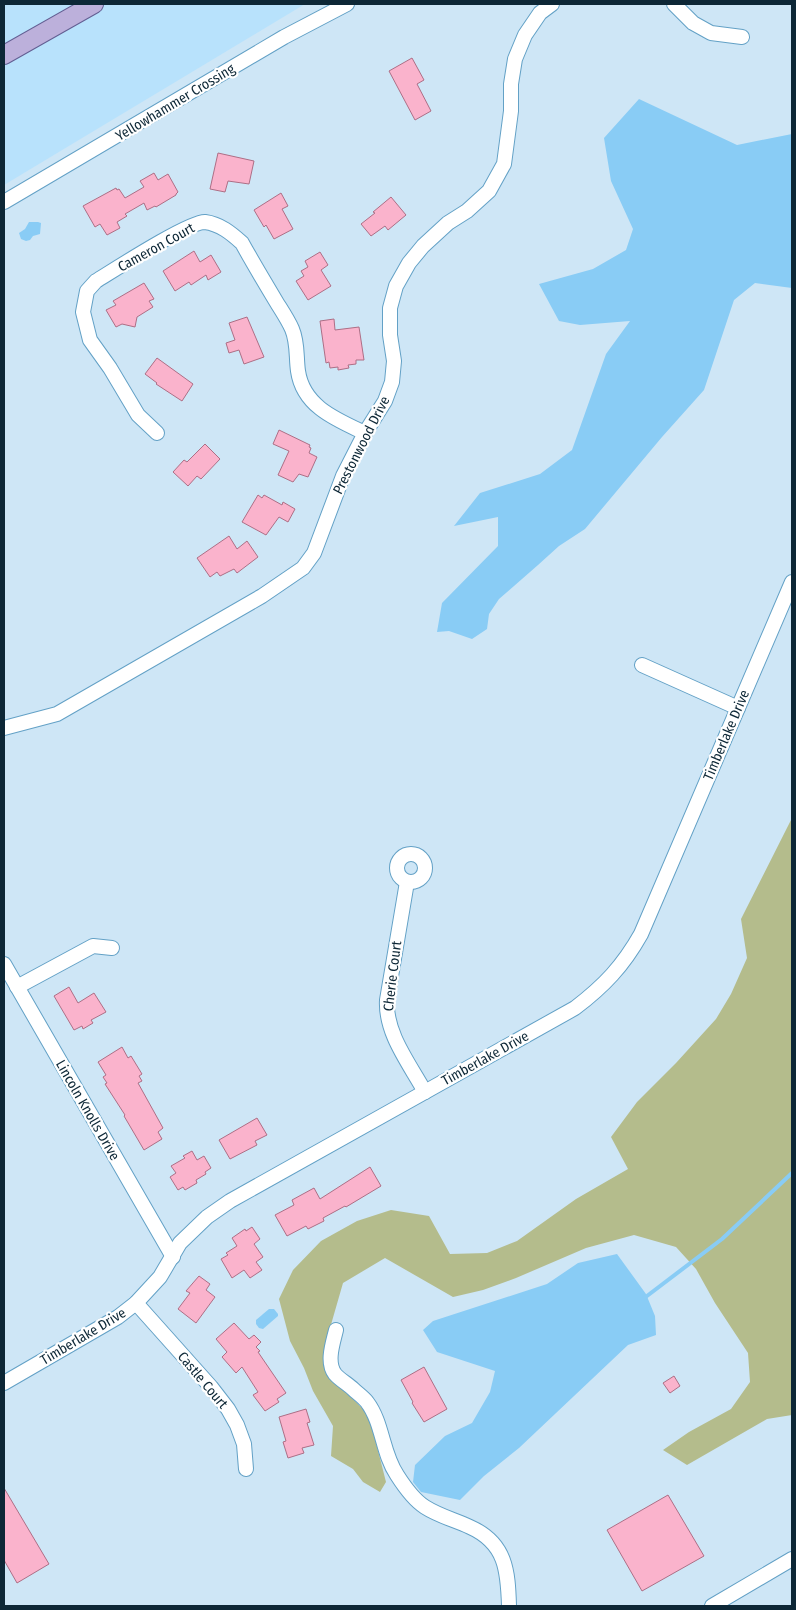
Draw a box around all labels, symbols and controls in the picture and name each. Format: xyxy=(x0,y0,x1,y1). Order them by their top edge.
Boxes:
street label: Yellowhammer Crossing xyxy=(113,60,238,145)
street label: Cameron Court xyxy=(115,219,198,275)
street label: Prestonwood Drive xyxy=(329,393,394,497)
street label: Timberlake Drive xyxy=(700,687,753,783)
street label: Cherie Court xyxy=(380,939,405,1012)
street label: Timberlake Drive xyxy=(439,1028,532,1089)
street label: Lincoln Knolls Drive xyxy=(52,1057,123,1164)
street label: Timberlake Drive xyxy=(37,1304,129,1369)
street label: Castle Court xyxy=(174,1348,232,1413)

